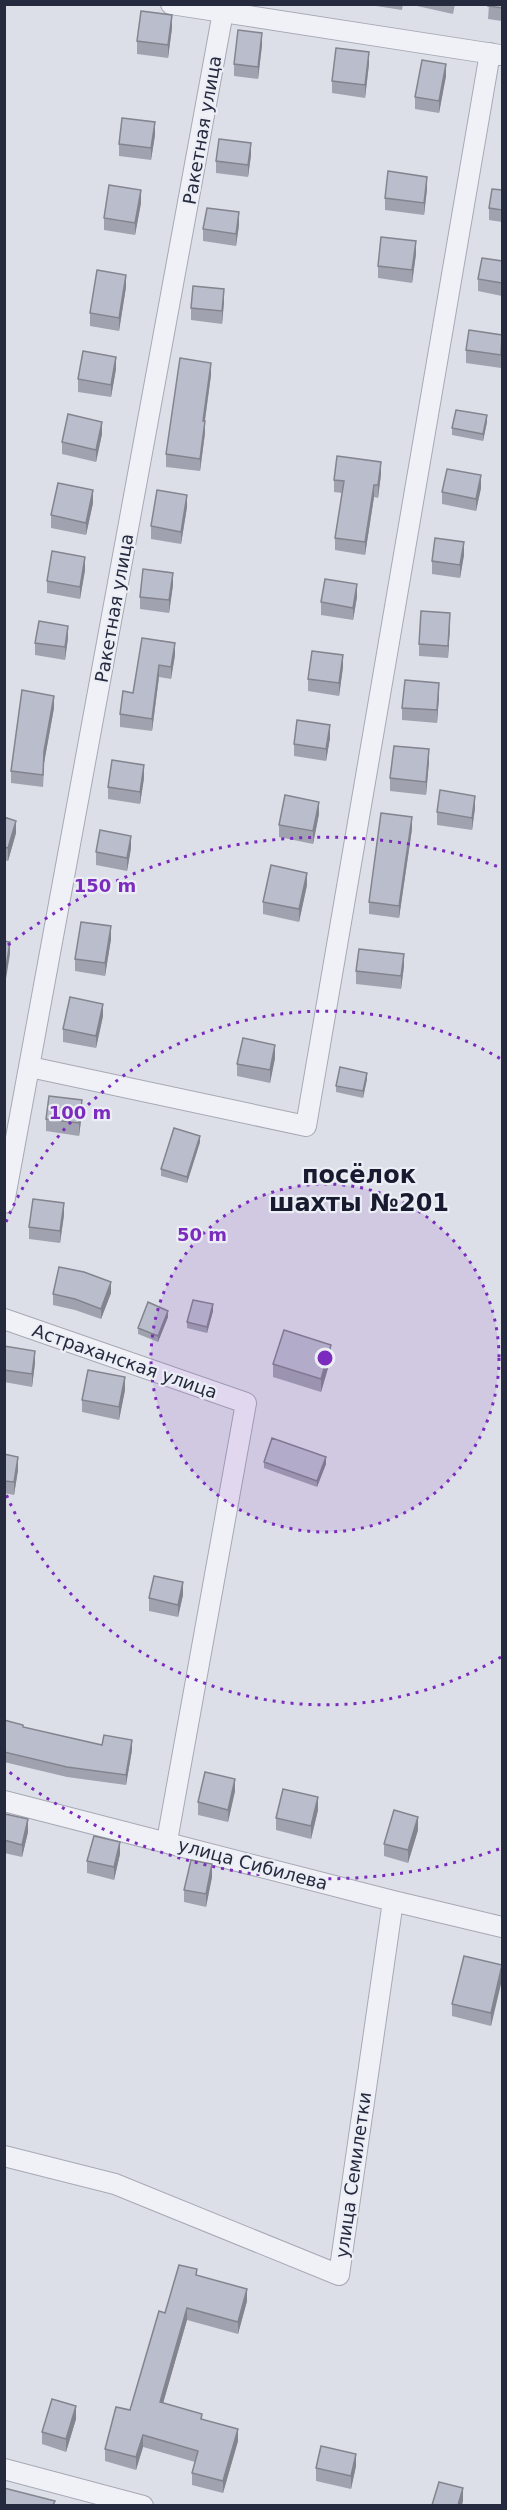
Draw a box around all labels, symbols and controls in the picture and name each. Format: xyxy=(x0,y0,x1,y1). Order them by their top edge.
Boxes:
street label: Ракетная улица xyxy=(179,54,225,206)
street label: Ракетная улица xyxy=(91,532,137,684)
text: 150 m xyxy=(74,875,136,896)
text: 100 m xyxy=(49,1102,111,1123)
district label: посёлок шахты №201 xyxy=(269,1161,449,1217)
text: 50 m xyxy=(177,1224,227,1245)
street label: Астраханская улица xyxy=(30,1319,220,1403)
centre of rings xyxy=(315,1348,335,1368)
street label: улица Сибилева xyxy=(176,1834,330,1894)
street label: улица Семилетки xyxy=(331,2091,375,2259)

